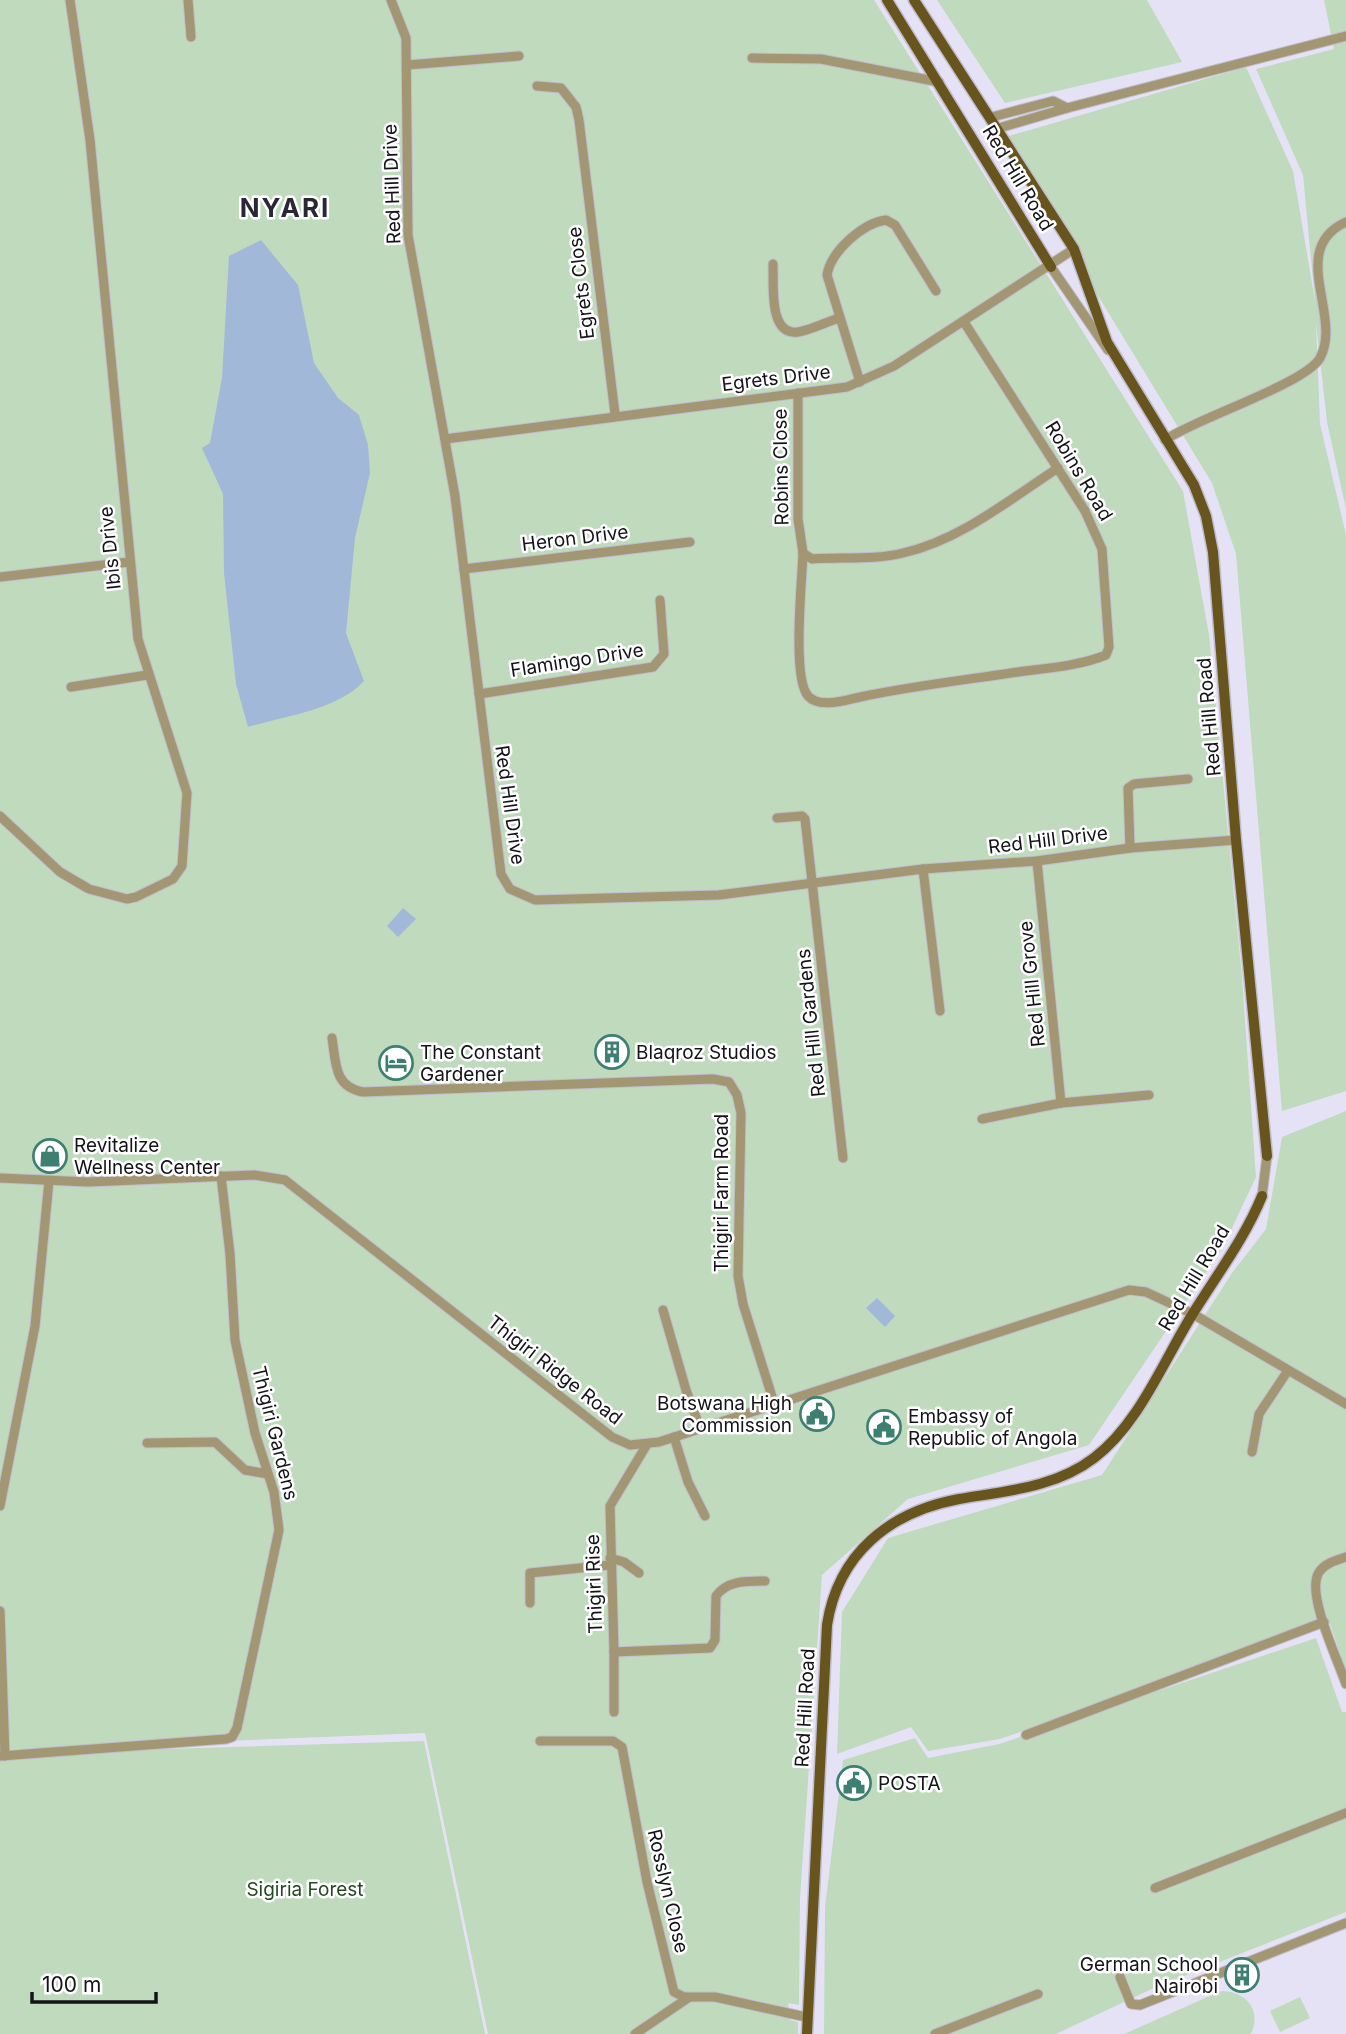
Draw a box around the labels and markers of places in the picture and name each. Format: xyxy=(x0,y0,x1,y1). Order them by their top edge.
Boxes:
building icon: Blaqroz Studios xyxy=(593,1033,631,1071)
place label: The Constant Gardener xyxy=(420,1041,541,1086)
place label: Blaqroz Studios xyxy=(636,1041,776,1064)
hotel icon: The Constant Gardener xyxy=(377,1044,415,1082)
place label: Revitalize Wellness Center xyxy=(74,1134,220,1179)
shop icon: Revitalize Wellness Center xyxy=(31,1137,69,1175)
place label: Botswana High Commission xyxy=(657,1392,792,1437)
public building icon: Botswana High Commission xyxy=(798,1395,836,1433)
place label: Embassy of Republic of Angola xyxy=(908,1405,1077,1450)
public building icon: Embassy of Republic of Angola xyxy=(865,1408,903,1446)
public building icon: POSTA xyxy=(835,1764,873,1802)
place label: POSTA xyxy=(878,1772,941,1795)
place label: German School Nairobi xyxy=(1080,1953,1218,1998)
building icon: German School Nairobi xyxy=(1223,1956,1261,1994)

